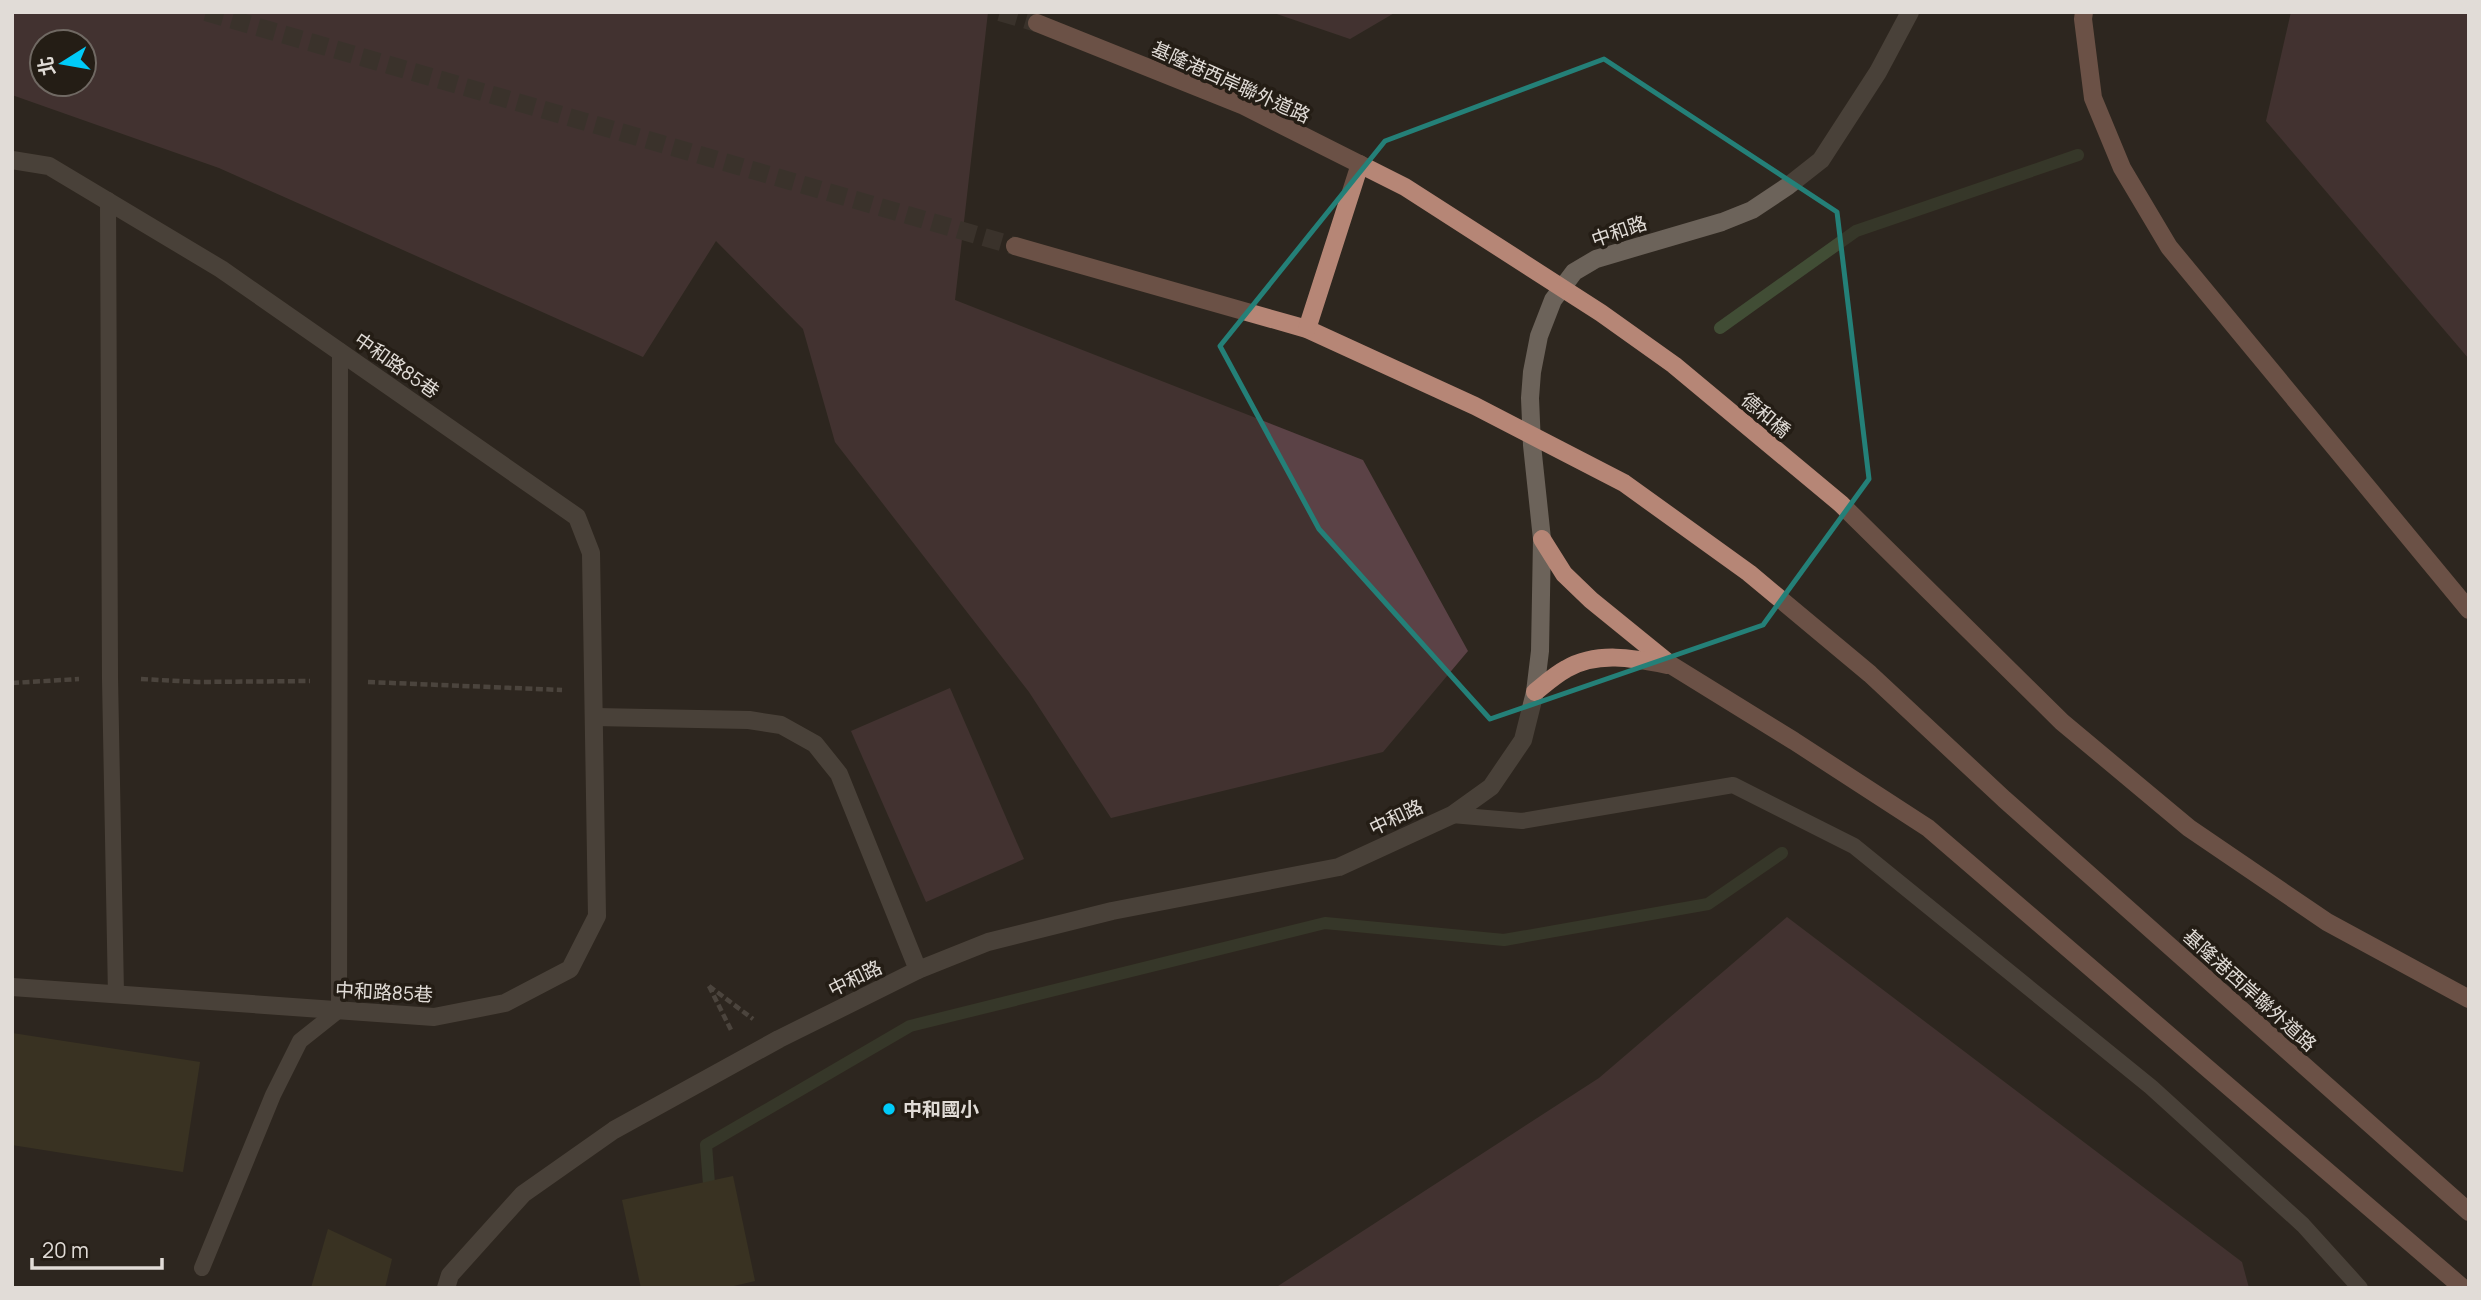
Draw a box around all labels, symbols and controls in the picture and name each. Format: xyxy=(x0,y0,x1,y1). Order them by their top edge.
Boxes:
north arrow xyxy=(28,28,98,98)
street label: 基隆港西岸聯外道路 xyxy=(1148,35,1314,129)
text: 北 xyxy=(32,54,61,78)
street label: 中和路 xyxy=(1588,209,1650,253)
street label: 中和路85巷 xyxy=(349,326,445,404)
street label: 德和橋 xyxy=(1736,387,1796,443)
street label: 中和路 xyxy=(1365,793,1427,841)
street label: 基隆港西岸聯外道路 xyxy=(2178,923,2322,1057)
street label: 中和路 xyxy=(824,954,886,1002)
street label: 中和路85巷 xyxy=(334,976,434,1008)
place label: 中和國小 xyxy=(903,1096,979,1122)
marker: 中和國小 xyxy=(881,1101,897,1117)
scale bar xyxy=(32,1226,161,1270)
text: 20 m xyxy=(42,1236,89,1264)

